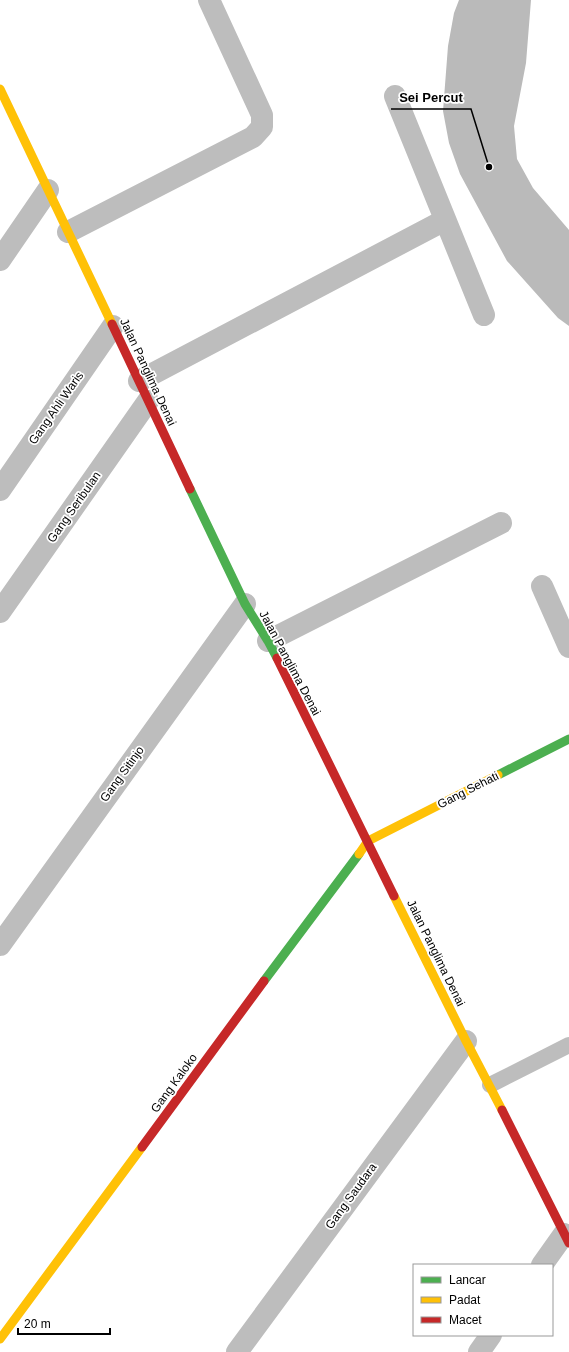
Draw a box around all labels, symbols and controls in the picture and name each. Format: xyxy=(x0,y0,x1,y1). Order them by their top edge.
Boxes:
callout: Sei Percut xyxy=(391,84,471,109)
text: Sei Percut xyxy=(399,90,463,105)
street label: Jalan Panglima Denai xyxy=(117,316,179,428)
street label: Gang Ahli Waris xyxy=(26,369,86,447)
street label: Gang Seribulan xyxy=(44,469,104,545)
street label: Jalan Panglima Denai xyxy=(256,608,324,718)
street label: Gang Sitinjo xyxy=(97,743,147,805)
street label: Gang Sehati xyxy=(435,769,501,811)
street label: Jalan Panglima Denai xyxy=(404,897,468,1009)
street label: Gang Kaloko xyxy=(148,1051,200,1115)
street label: Gang Saudara xyxy=(322,1160,380,1232)
legend xyxy=(413,1264,553,1336)
text: Lancar xyxy=(449,1273,486,1287)
text: Padat xyxy=(449,1293,481,1307)
scale bar xyxy=(18,1310,110,1336)
text: Macet xyxy=(449,1313,482,1327)
text: 20 m xyxy=(24,1317,51,1331)

